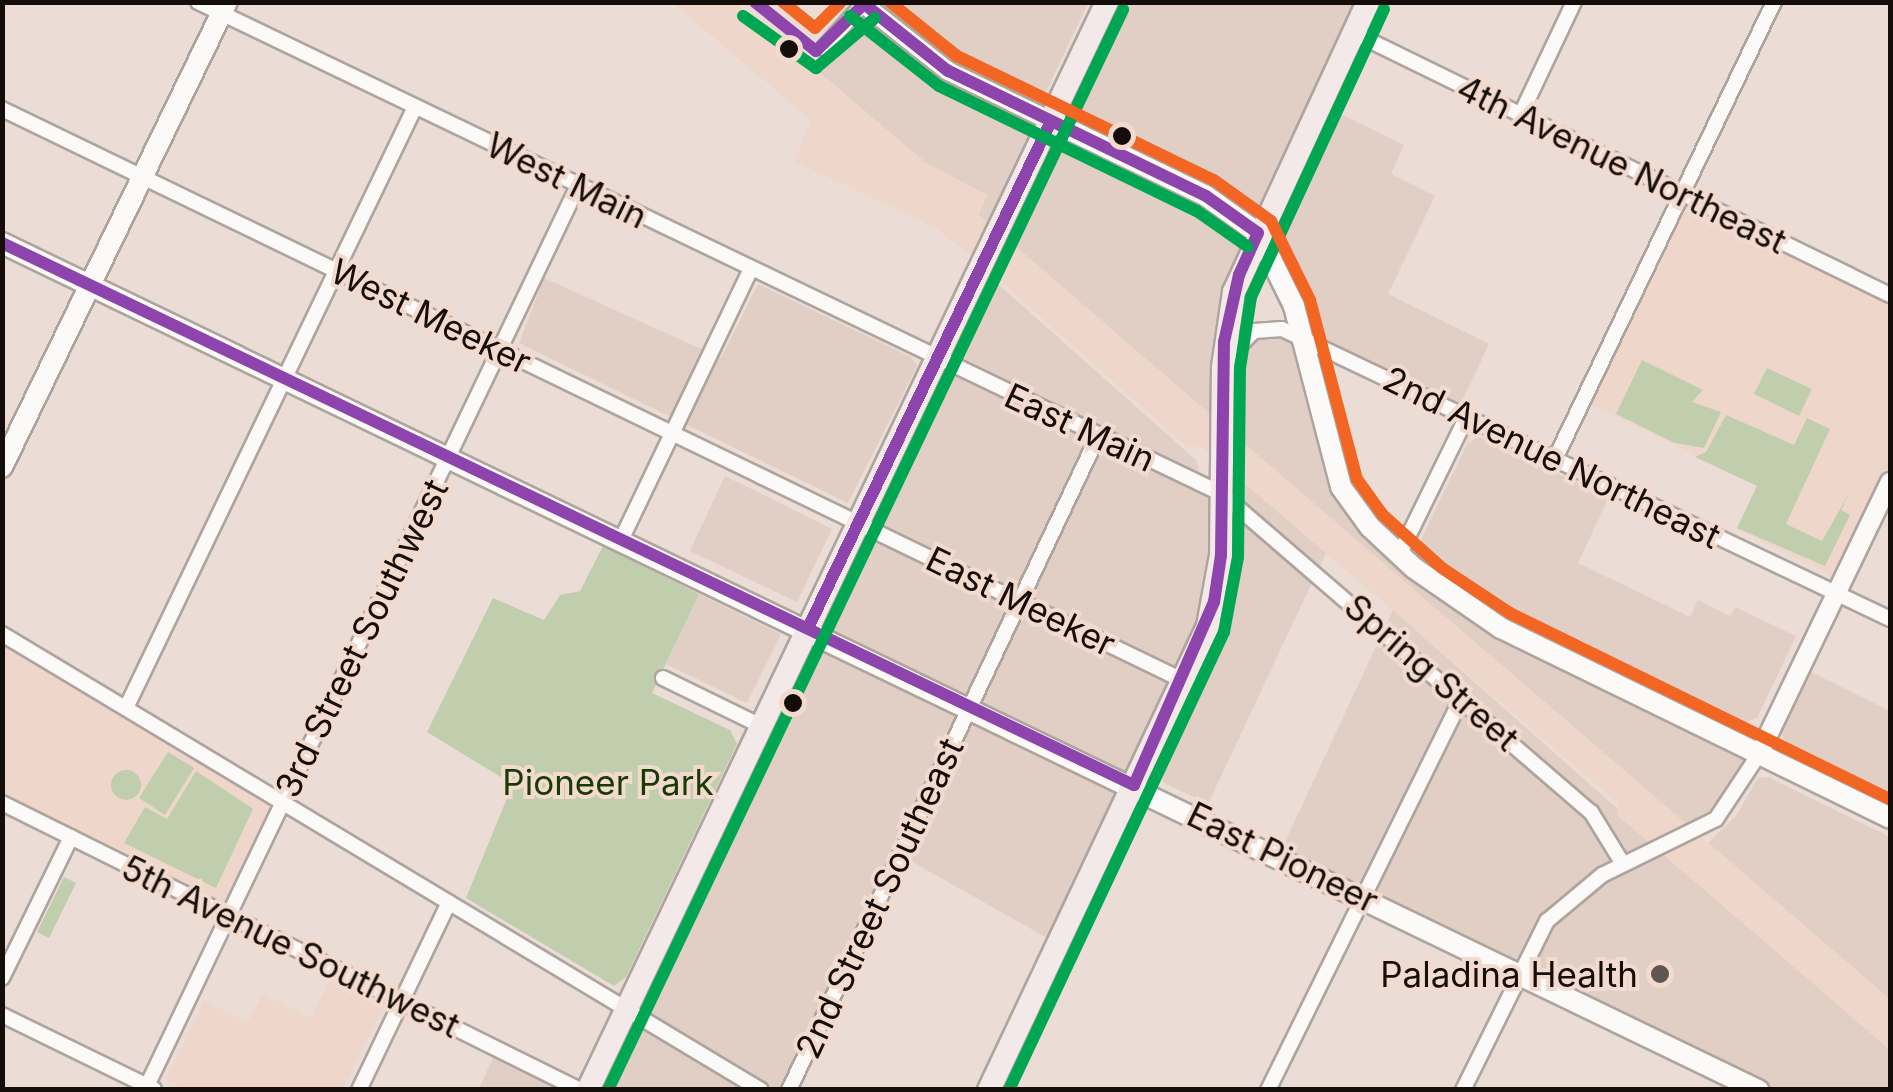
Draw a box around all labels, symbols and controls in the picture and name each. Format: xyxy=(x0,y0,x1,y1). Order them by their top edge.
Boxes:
unlabelled marker xyxy=(779,39,799,59)
street label: 4th Avenue Northeast xyxy=(1451,66,1793,262)
street label: West Main xyxy=(480,123,654,237)
unlabelled marker xyxy=(1112,126,1132,146)
street label: West Meeker xyxy=(324,249,538,383)
street label: 2nd Avenue Northeast xyxy=(1377,357,1727,557)
street label: East Main xyxy=(998,374,1162,480)
street label: 3rd Street Southwest xyxy=(266,472,456,804)
street label: East Meeker xyxy=(920,537,1122,665)
street label: Spring Street xyxy=(1336,585,1528,759)
unlabelled marker xyxy=(783,693,803,713)
street label: 2nd Street Southeast xyxy=(786,731,972,1065)
park label: Pioneer Park xyxy=(502,761,714,803)
street label: East Pioneer xyxy=(1181,793,1385,921)
street label: 5th Avenue Southwest xyxy=(115,846,467,1046)
place label: Paladina Health xyxy=(1380,953,1638,995)
marker: Paladina Health xyxy=(1647,961,1673,987)

